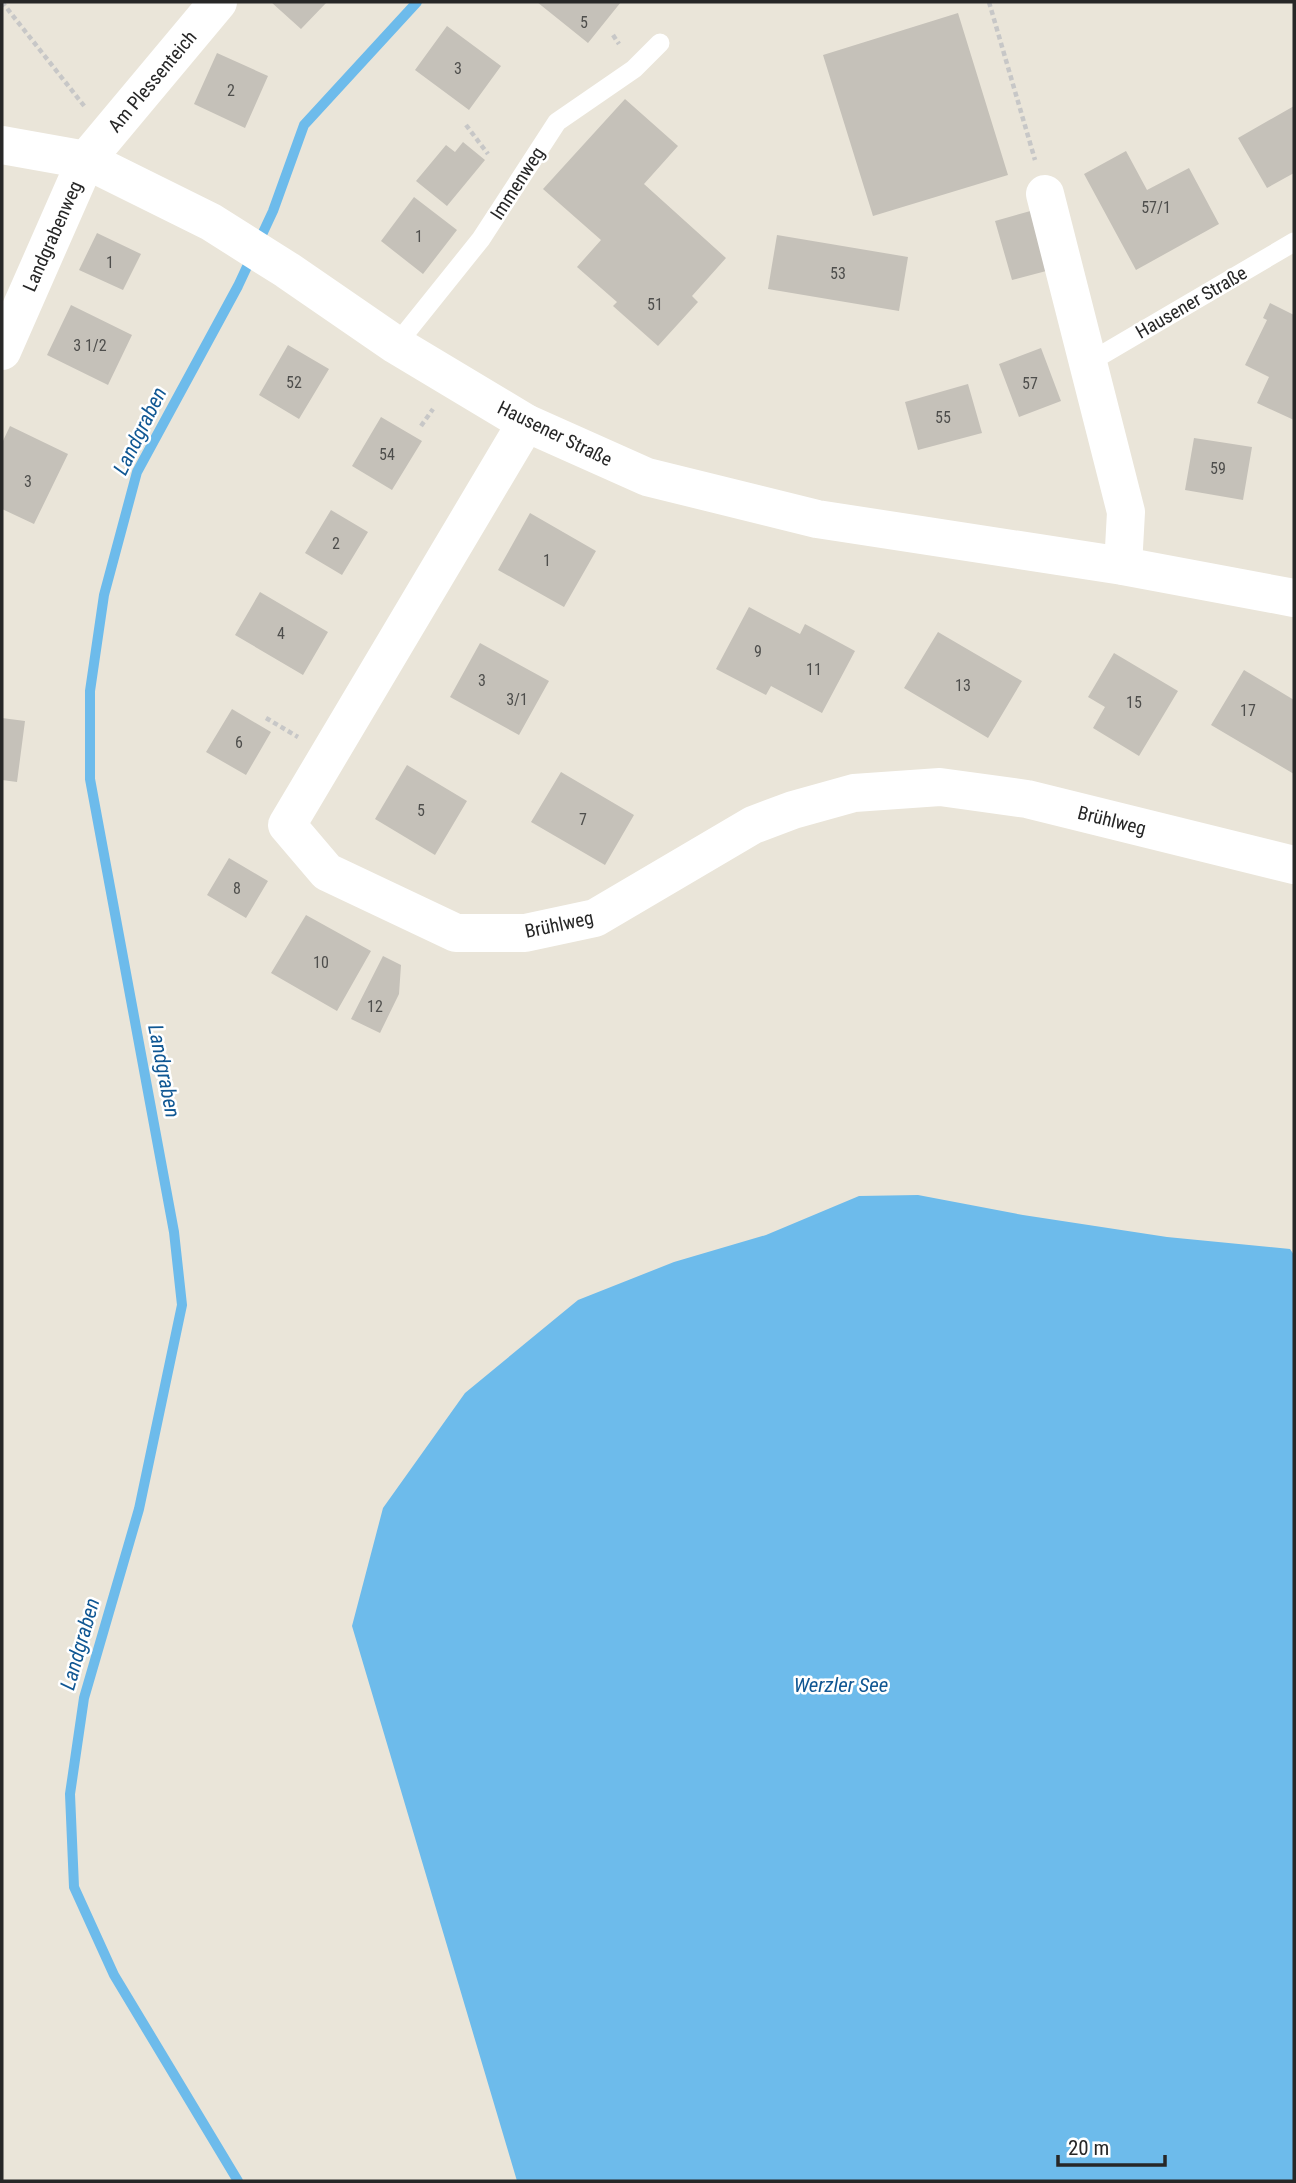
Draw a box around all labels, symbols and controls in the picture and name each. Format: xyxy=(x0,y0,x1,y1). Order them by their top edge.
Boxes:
house number: 5 xyxy=(580,13,588,32)
street label: Am Plessenteich xyxy=(103,26,202,137)
house number: 3 xyxy=(454,59,462,78)
house number: 2 xyxy=(227,81,235,100)
street label: Immenweg xyxy=(485,143,549,224)
street label: Landgrabenweg xyxy=(18,177,87,295)
house number: 57/1 xyxy=(1141,198,1171,217)
house number: 1 xyxy=(415,227,423,246)
house number: 1 xyxy=(106,253,114,272)
street label: Hausener Straße xyxy=(1131,261,1251,344)
house number: 53 xyxy=(830,264,846,283)
house number: 51 xyxy=(647,295,663,314)
house number: 3 1/2 xyxy=(73,336,107,355)
house number: 52 xyxy=(286,373,302,392)
house number: 57 xyxy=(1022,374,1038,393)
water label: Landgraben xyxy=(109,383,171,479)
street label: Hausener Straße xyxy=(494,396,616,471)
house number: 55 xyxy=(935,408,951,427)
house number: 54 xyxy=(379,445,395,464)
house number: 59 xyxy=(1210,459,1226,478)
house number: 3 xyxy=(24,472,32,491)
house number: 2 xyxy=(332,534,340,553)
house number: 1 xyxy=(543,551,551,570)
house number: 4 xyxy=(277,624,285,643)
house number: 9 xyxy=(754,642,762,661)
house number: 11 xyxy=(806,660,822,679)
house number: 3 xyxy=(478,671,486,690)
house number: 13 xyxy=(955,676,971,695)
house number: 3/1 xyxy=(506,690,528,709)
house number: 15 xyxy=(1126,693,1142,712)
house number: 17 xyxy=(1240,701,1256,720)
house number: 6 xyxy=(235,733,243,752)
house number: 5 xyxy=(417,801,425,820)
street label: Brühlweg xyxy=(1075,801,1148,840)
house number: 7 xyxy=(579,810,587,829)
house number: 8 xyxy=(233,879,241,898)
street label: Brühlweg xyxy=(523,906,595,943)
house number: 10 xyxy=(313,953,329,972)
house number: 12 xyxy=(367,997,383,1016)
water label: Landgraben xyxy=(143,1022,185,1120)
water label: Landgraben xyxy=(55,1595,105,1693)
water label: Werzler See xyxy=(794,1673,888,1697)
scale bar xyxy=(1058,2124,1165,2168)
text: 20 m xyxy=(1068,2136,1109,2160)

